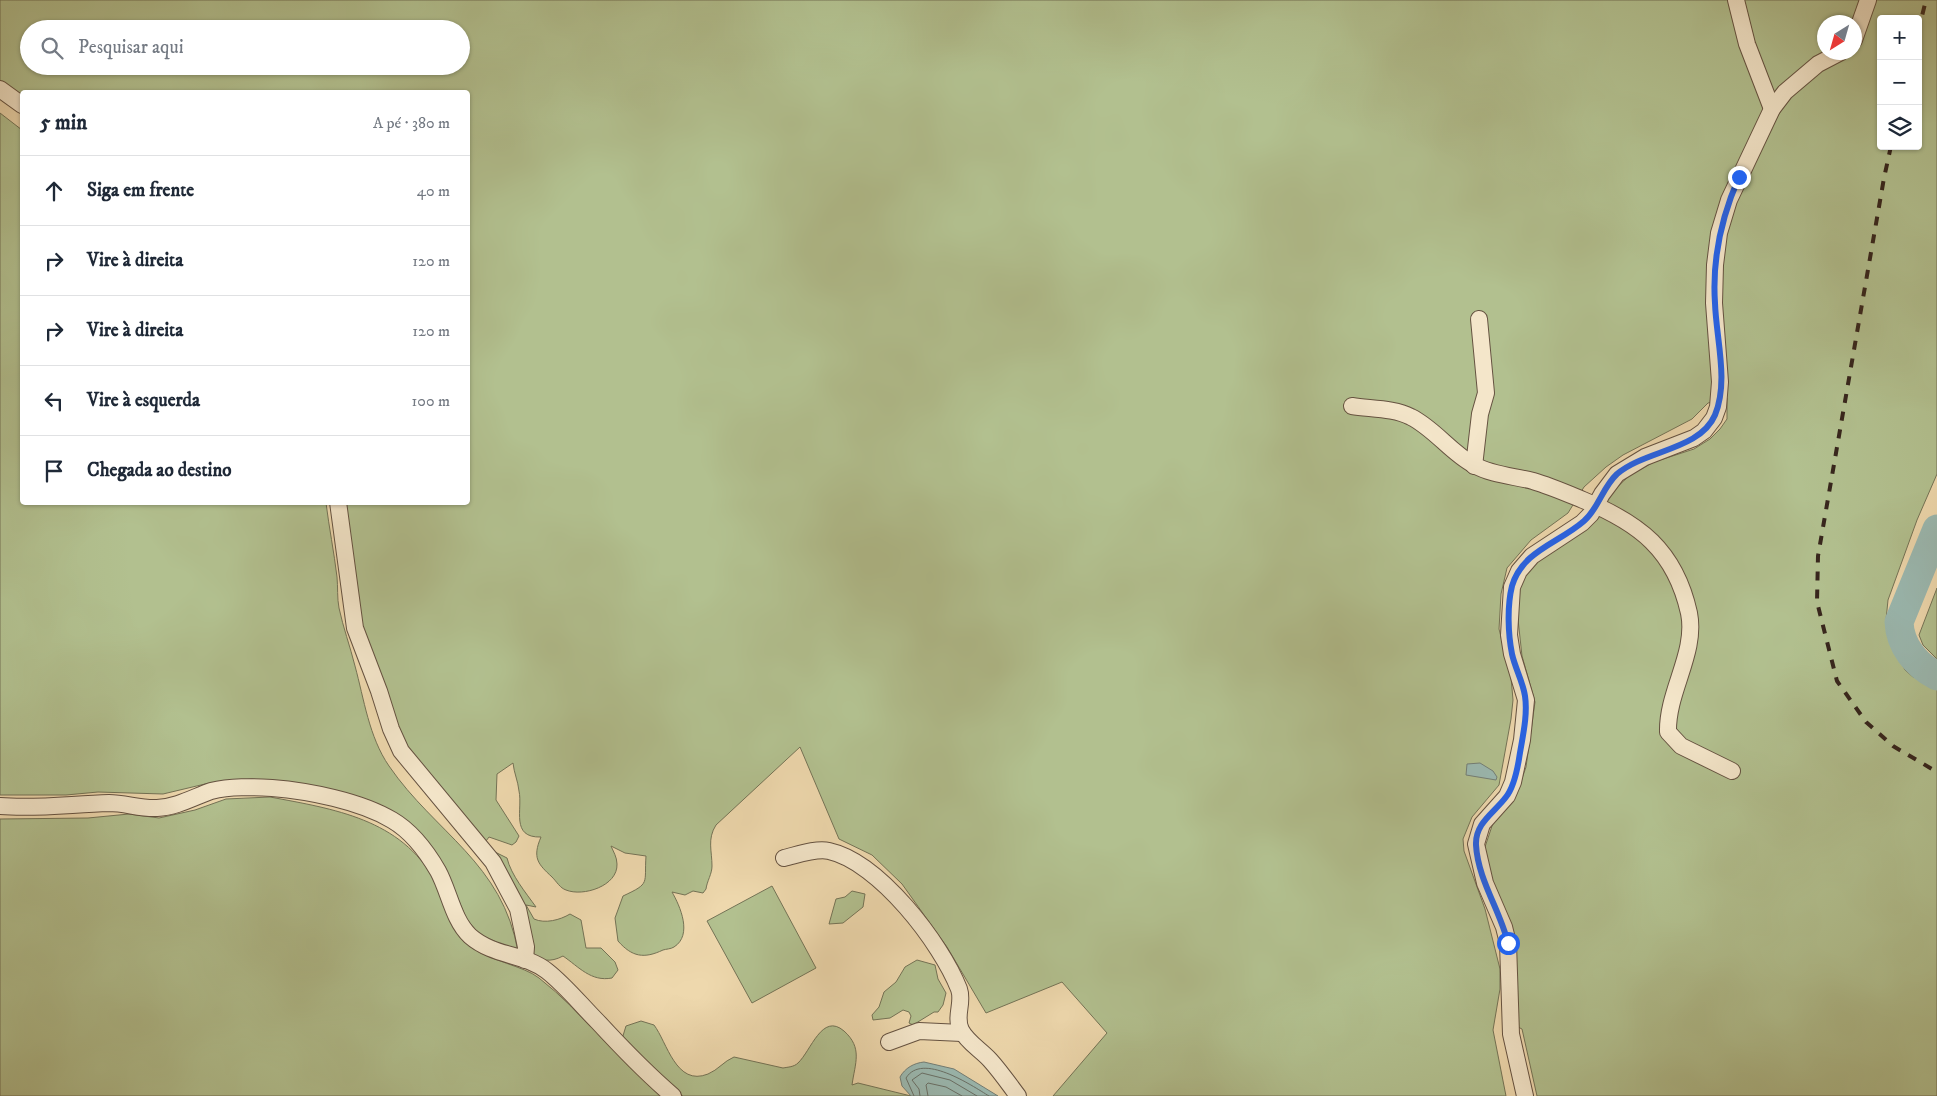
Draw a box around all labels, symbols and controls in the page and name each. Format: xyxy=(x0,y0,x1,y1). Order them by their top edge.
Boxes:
north arrow xyxy=(1817,15,1862,60)
map controls xyxy=(1877,15,1922,150)
button: + xyxy=(1877,15,1922,60)
search box xyxy=(20,20,470,75)
icon: search xyxy=(38,34,66,62)
text: Pesquisar aqui xyxy=(78,36,184,59)
button: − xyxy=(1877,60,1922,105)
button: layers xyxy=(1877,105,1922,150)
text: 5 min xyxy=(40,110,87,136)
text: A pé · 380 m xyxy=(373,113,450,133)
route end xyxy=(1728,166,1751,189)
icon: ahead xyxy=(40,177,68,205)
text: Siga em frente xyxy=(87,179,194,202)
text: 40 m xyxy=(417,181,450,201)
icon: right xyxy=(40,247,68,275)
text: Vire à direita xyxy=(87,249,183,272)
text: 120 m xyxy=(412,251,450,271)
icon: right xyxy=(40,317,68,345)
text: Vire à direita xyxy=(87,319,183,342)
text: 120 m xyxy=(412,321,450,341)
icon: left xyxy=(40,387,68,415)
text: Vire à esquerda xyxy=(87,389,200,412)
text: 100 m xyxy=(412,391,450,411)
icon: arrive xyxy=(40,457,68,485)
text: Chegada ao destino xyxy=(87,459,232,482)
route start xyxy=(1497,932,1520,955)

